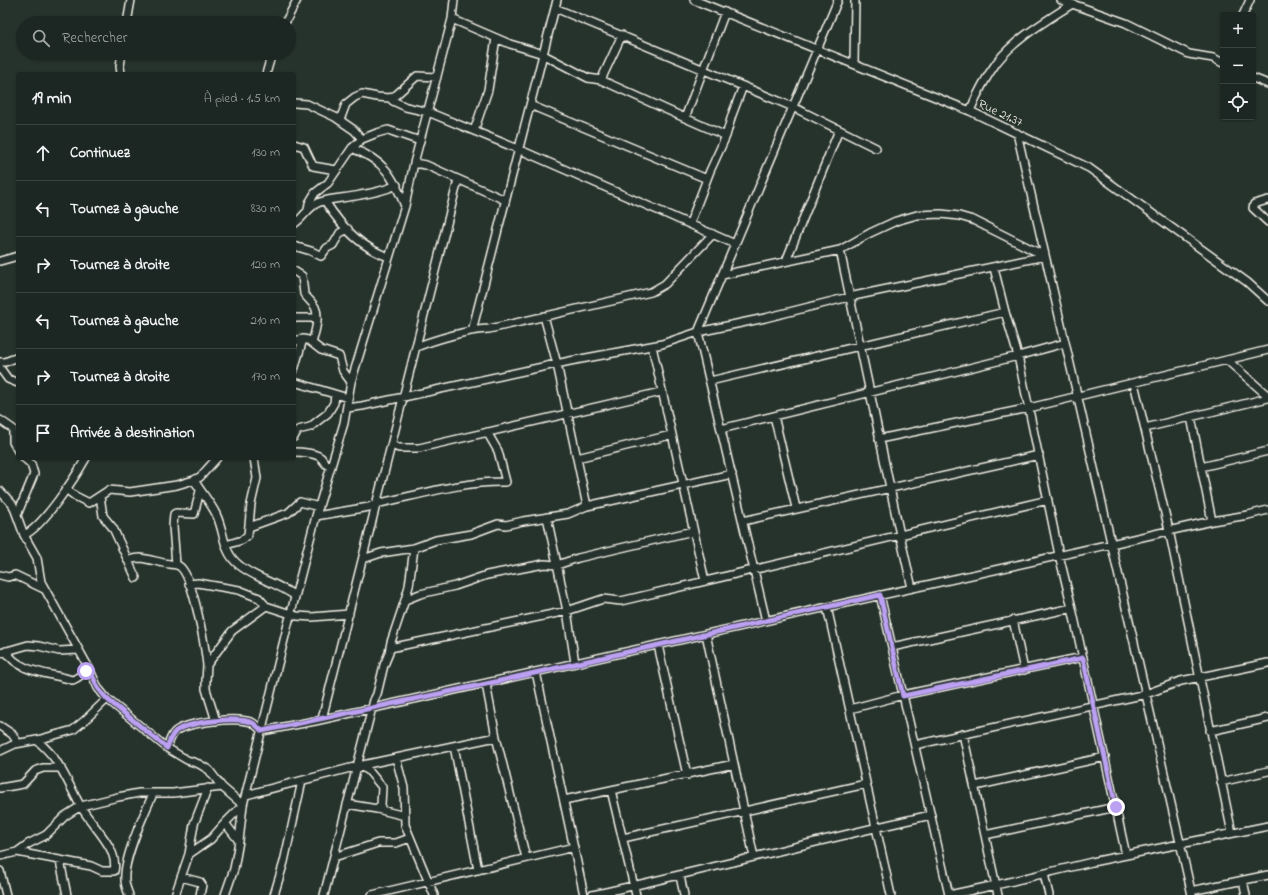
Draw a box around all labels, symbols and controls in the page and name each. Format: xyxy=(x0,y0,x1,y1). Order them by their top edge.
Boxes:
map controls xyxy=(1220,12,1256,120)
button: + xyxy=(1220,12,1256,48)
search box xyxy=(16,16,296,60)
icon: search xyxy=(30,27,52,49)
text: Rechercher xyxy=(62,27,127,49)
button: − xyxy=(1220,48,1256,84)
button: locate xyxy=(1220,84,1256,120)
text: 19 min xyxy=(32,86,71,111)
text: À pied · 1.5 km xyxy=(204,89,280,108)
street label: Rue 21.37 xyxy=(975,95,1027,132)
icon: ahead xyxy=(32,142,54,164)
text: Continuez xyxy=(70,142,130,164)
text: 130 m xyxy=(252,143,280,162)
icon: left xyxy=(32,198,54,220)
text: Tournez à gauche xyxy=(70,198,178,220)
text: 830 m xyxy=(251,199,280,218)
icon: right xyxy=(32,254,54,276)
text: Tournez à droite xyxy=(70,254,170,276)
text: 120 m xyxy=(250,255,280,274)
icon: left xyxy=(32,310,54,332)
text: Tournez à gauche xyxy=(70,310,178,332)
text: 210 m xyxy=(250,311,280,330)
icon: right xyxy=(32,366,54,388)
text: Tournez à droite xyxy=(70,366,170,388)
text: 170 m xyxy=(252,367,280,386)
icon: arrive xyxy=(32,422,54,444)
text: Arrivée à destination xyxy=(70,422,195,444)
route start xyxy=(77,662,95,680)
route end xyxy=(1107,798,1125,816)

